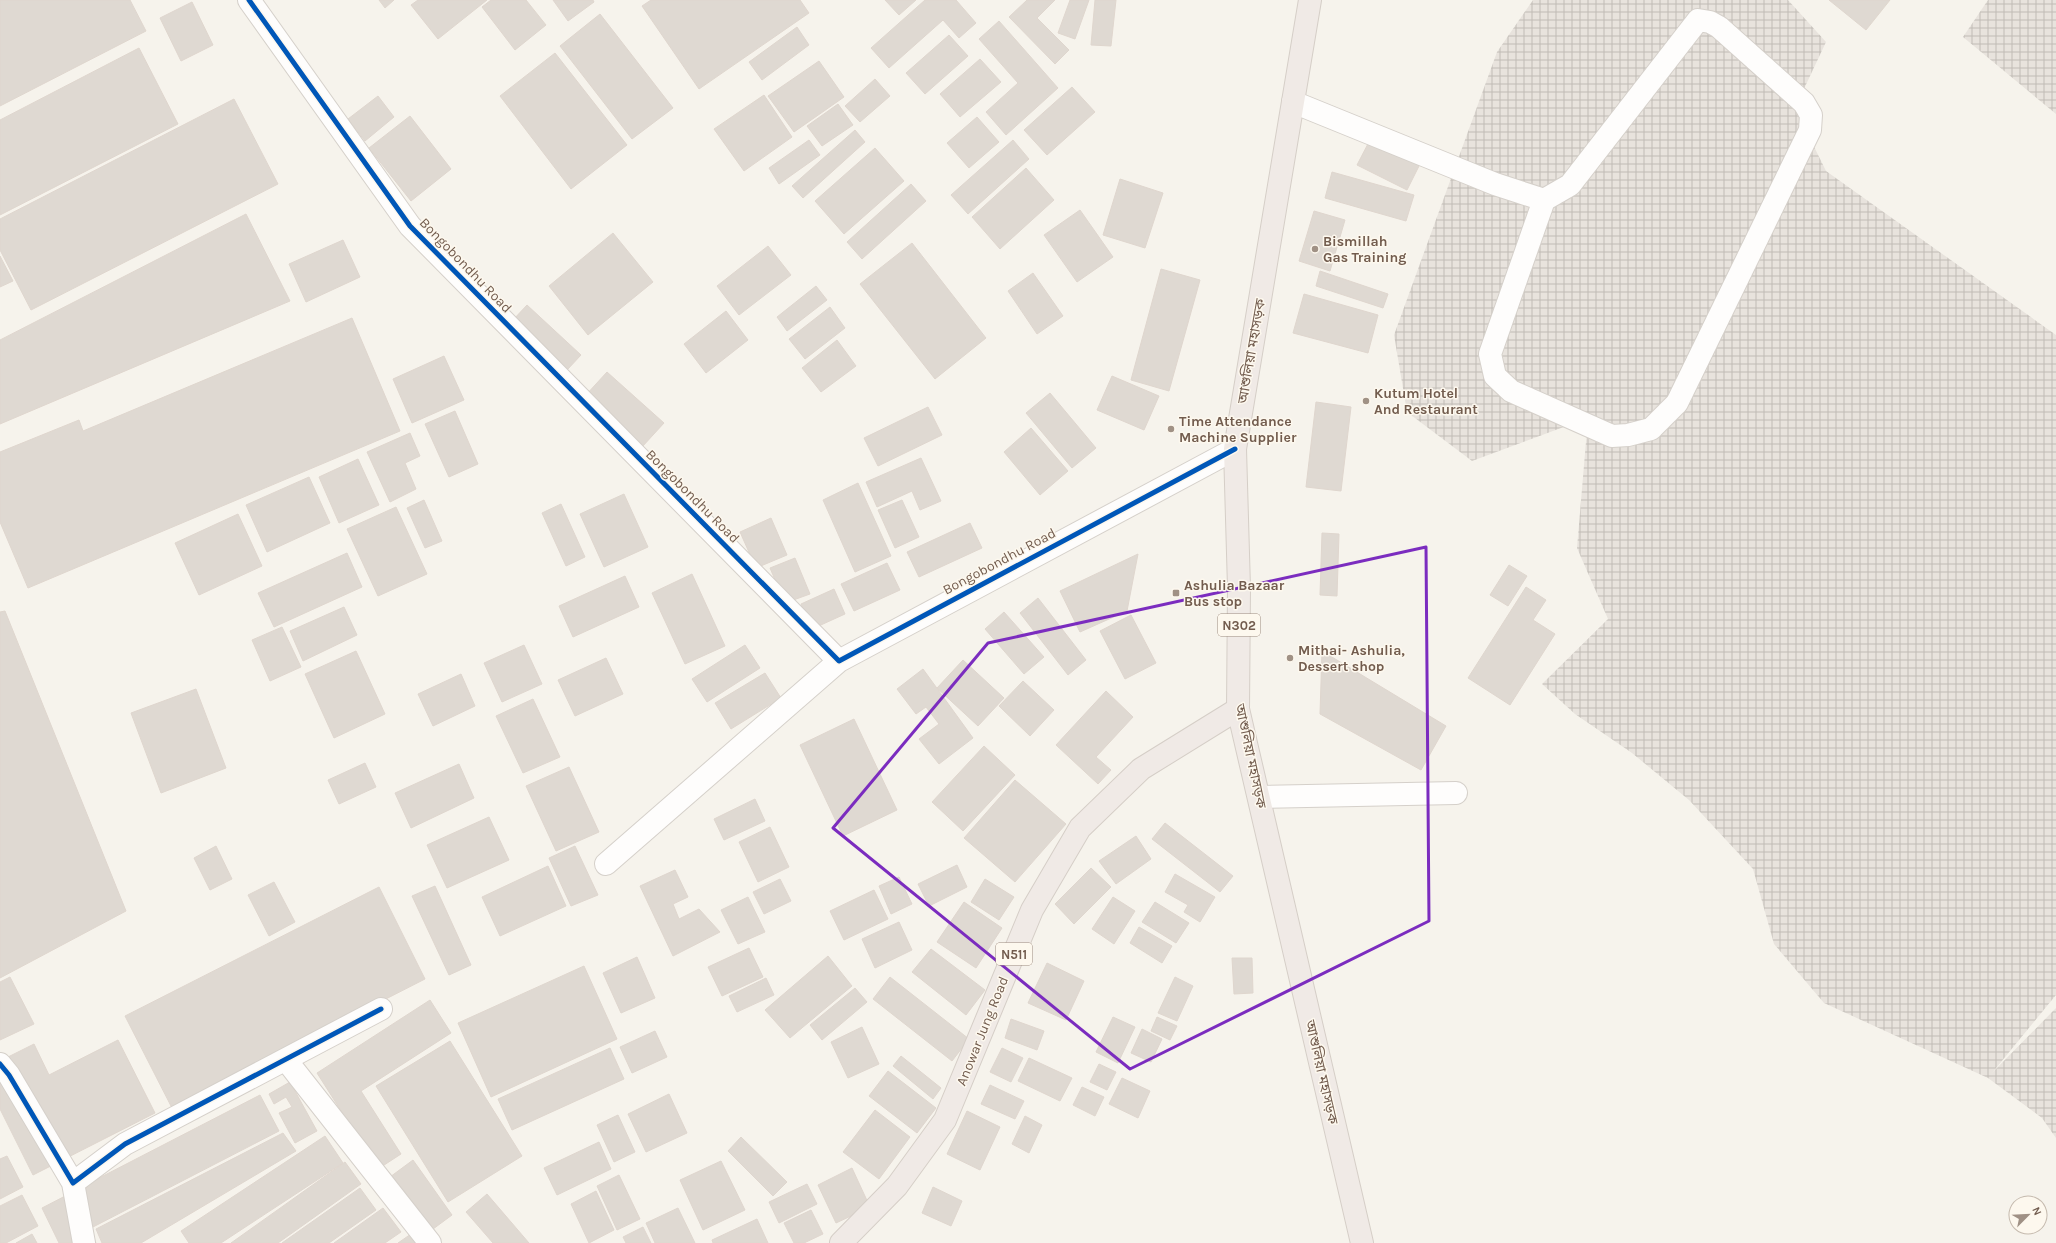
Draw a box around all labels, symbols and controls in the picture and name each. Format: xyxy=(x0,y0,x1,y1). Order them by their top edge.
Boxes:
street label: Bongobondhu Road xyxy=(416,214,515,316)
place label: Bismillah Gas Training xyxy=(1323,233,1406,266)
marker: Bismillah Gas Training xyxy=(1310,244,1320,254)
street label: আশুলিয়া মহাসড়ক xyxy=(1234,297,1269,406)
place label: Kutum Hotel And Restaurant xyxy=(1374,385,1478,418)
marker: Kutum Hotel And Restaurant xyxy=(1361,396,1371,406)
place label: Time Attendance Machine Supplier xyxy=(1179,413,1297,446)
marker: Time Attendance Machine Supplier xyxy=(1166,424,1176,434)
street label: Bongobondhu Road xyxy=(642,446,743,547)
street label: Bongobondhu Road xyxy=(940,524,1059,598)
place label: Ashulia Bazaar Bus stop xyxy=(1184,577,1285,610)
marker: Ashulia Bazaar Bus stop xyxy=(1171,588,1181,598)
road number: N302 xyxy=(1218,614,1260,636)
place label: Mithai- Ashulia, Dessert shop xyxy=(1298,642,1405,675)
marker: Mithai- Ashulia, Dessert shop xyxy=(1285,653,1295,663)
street label: আশুলিয়া মহাসড়ক xyxy=(1231,701,1270,811)
road number: N511 xyxy=(996,943,1032,965)
street label: Anowar Jung Road xyxy=(953,974,1012,1088)
street label: আশুলিয়া মহাসড়ক xyxy=(1301,1017,1342,1127)
north arrow xyxy=(2008,1195,2048,1235)
text: N xyxy=(2029,1205,2044,1217)

